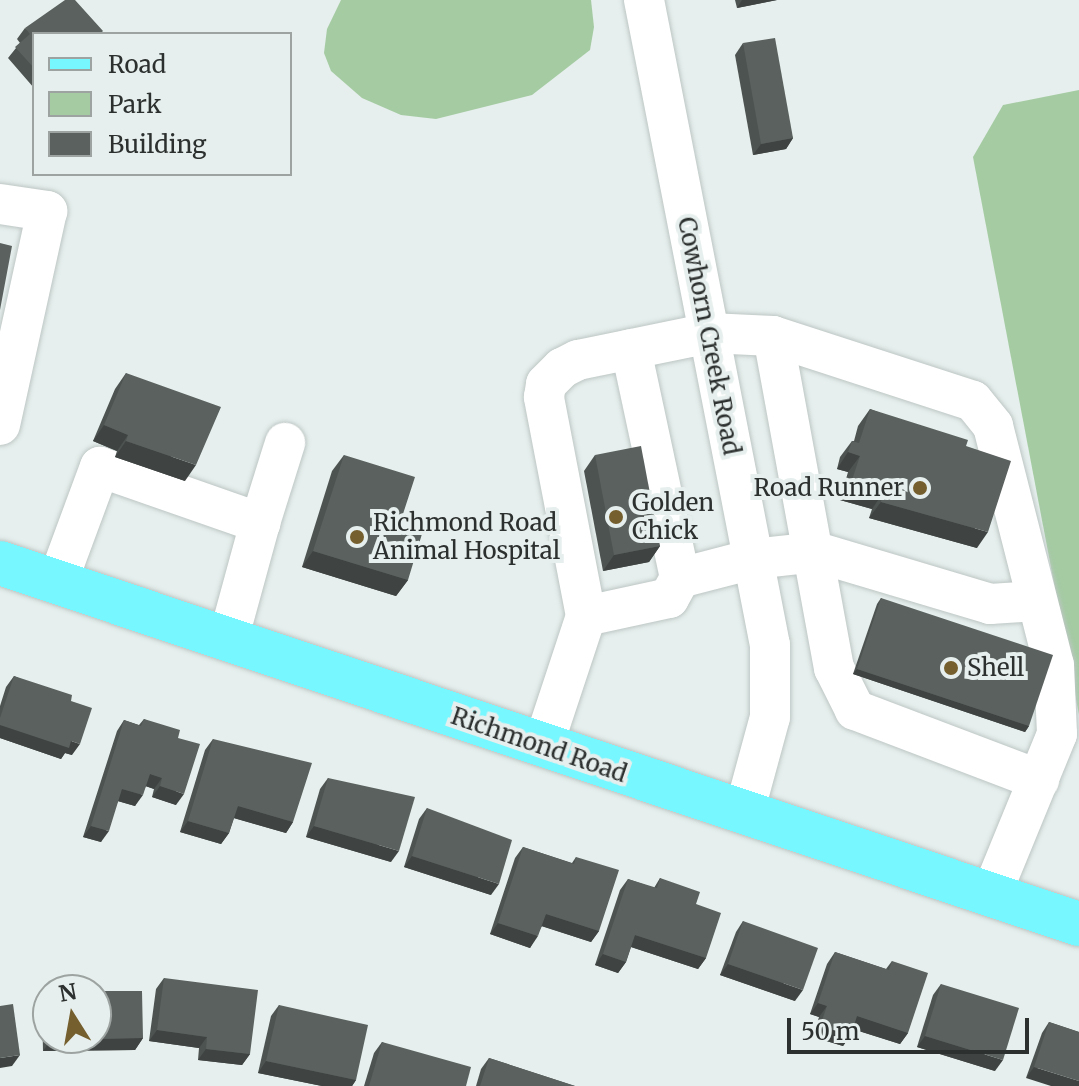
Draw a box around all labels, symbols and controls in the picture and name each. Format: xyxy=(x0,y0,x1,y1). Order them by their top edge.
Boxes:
legend xyxy=(32,32,292,176)
text: Road xyxy=(108,49,166,80)
text: Park xyxy=(108,89,161,120)
text: Building xyxy=(108,129,207,160)
street label: Cowhorn Creek Road xyxy=(672,215,746,457)
place label: Road Runner xyxy=(754,474,904,502)
marker: Road Runner xyxy=(911,479,929,497)
place label: Golden Chick xyxy=(632,489,714,545)
marker: Golden Chick xyxy=(607,508,625,526)
place label: Richmond Road Animal Hospital xyxy=(373,509,560,565)
marker: Richmond Road Animal Hospital xyxy=(348,528,366,546)
place label: Shell xyxy=(967,654,1024,682)
marker: Shell xyxy=(942,659,960,677)
street label: Richmond Road xyxy=(447,701,631,789)
north arrow xyxy=(32,974,112,1054)
text: N xyxy=(57,977,79,1008)
scale bar xyxy=(791,1002,1033,1052)
text: 50 m xyxy=(801,1016,860,1047)

